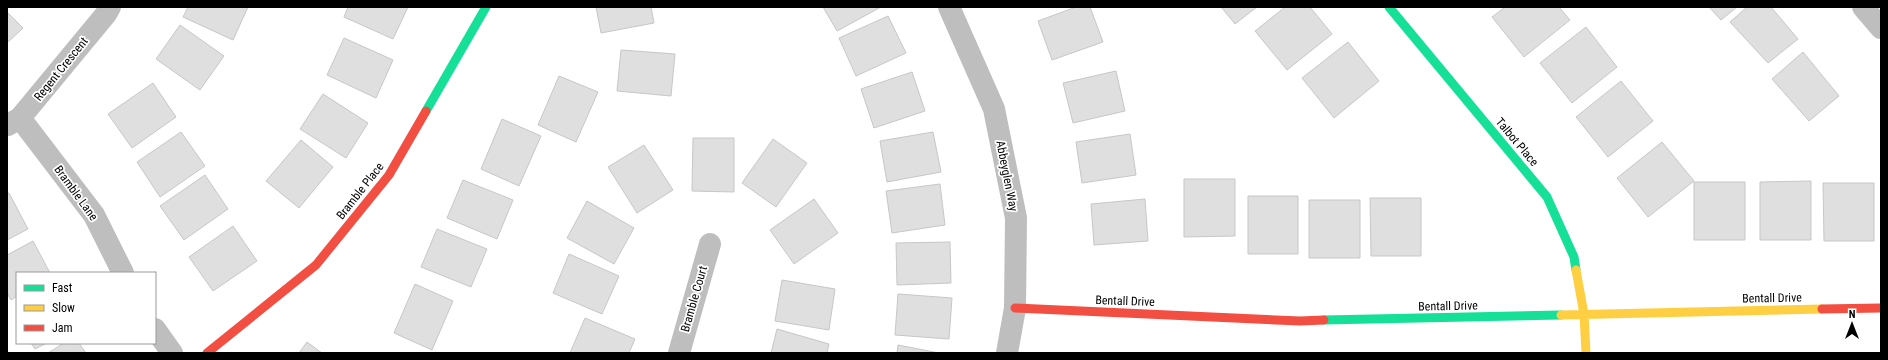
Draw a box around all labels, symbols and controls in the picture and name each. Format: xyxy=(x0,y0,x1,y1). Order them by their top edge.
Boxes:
street label: Regent Crescent xyxy=(31,34,91,104)
street label: Talbot Place xyxy=(1493,115,1541,169)
street label: Abbeyglen Way xyxy=(993,139,1021,213)
street label: Bramble Place xyxy=(334,160,387,222)
street label: Bramble Lane xyxy=(51,163,101,224)
street label: Bramble Court xyxy=(678,264,710,334)
legend xyxy=(16,272,156,344)
text: Fast xyxy=(52,281,73,295)
street label: Bentall Drive xyxy=(1742,290,1802,306)
street label: Bentall Drive xyxy=(1095,293,1155,309)
street label: Bentall Drive xyxy=(1418,298,1478,314)
text: Slow xyxy=(52,301,75,315)
north arrow xyxy=(1832,304,1872,344)
text: N xyxy=(1849,308,1856,321)
text: Jam xyxy=(52,321,73,335)

